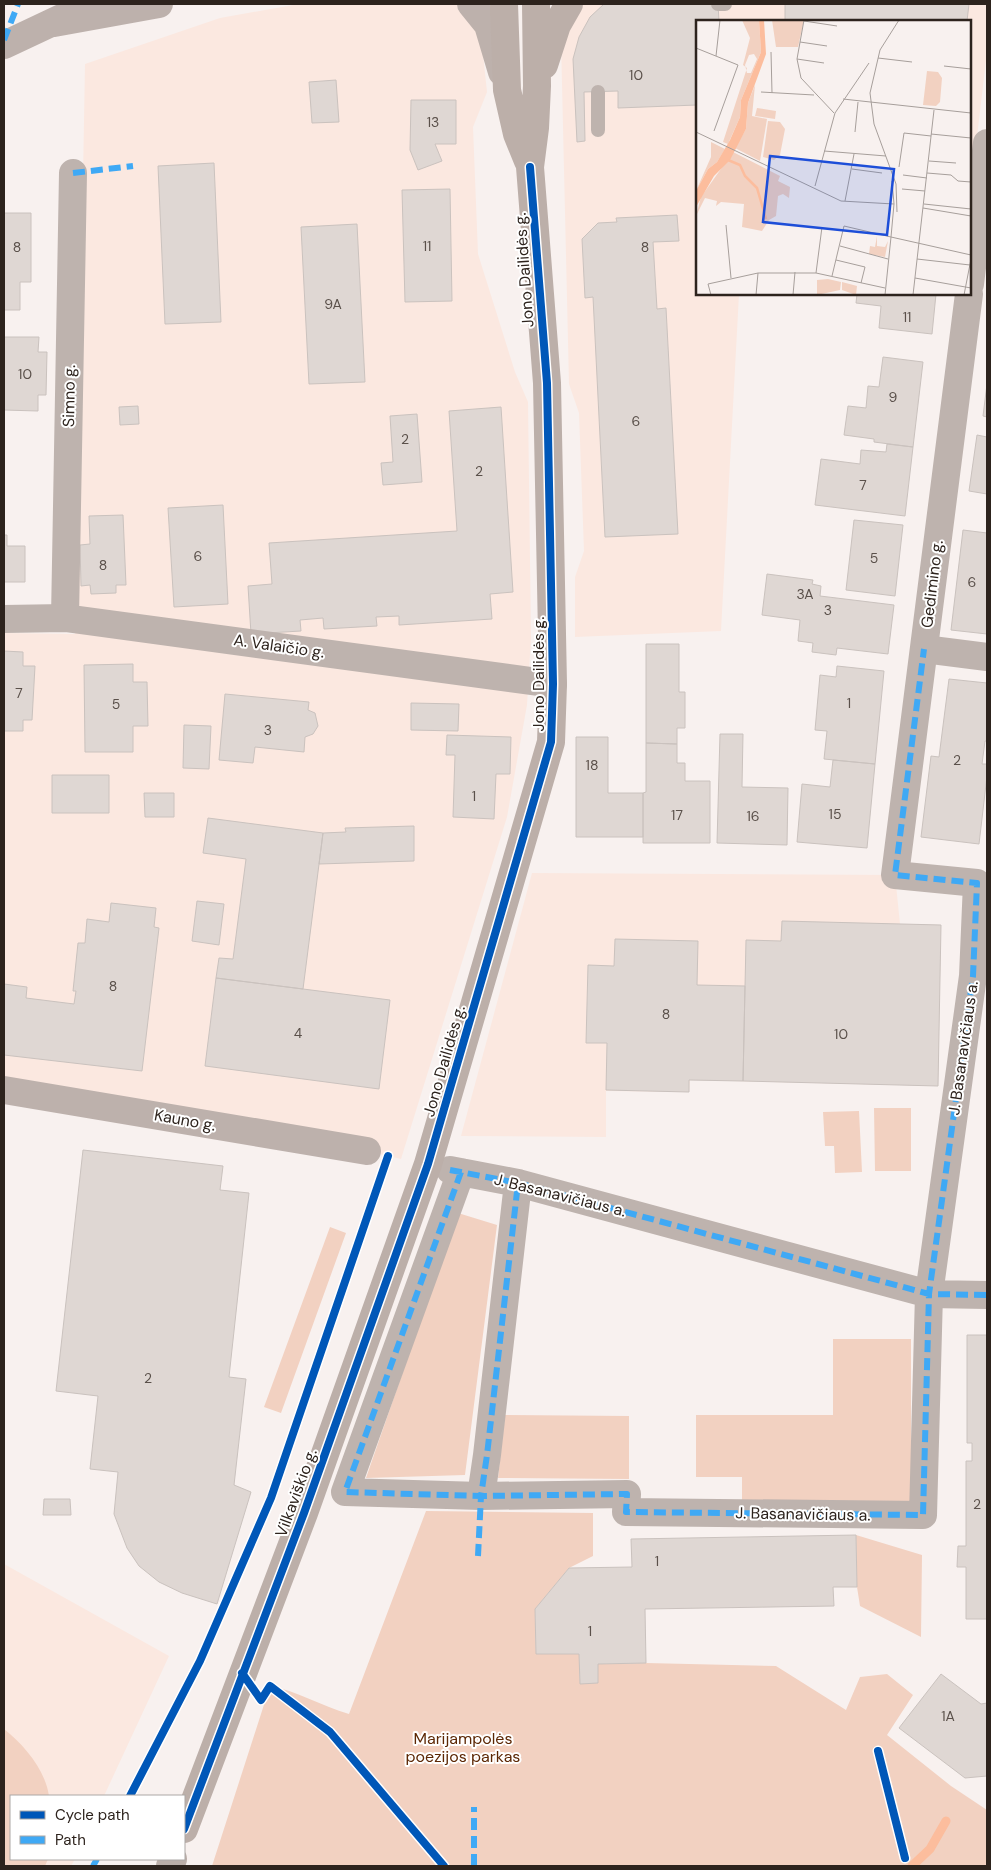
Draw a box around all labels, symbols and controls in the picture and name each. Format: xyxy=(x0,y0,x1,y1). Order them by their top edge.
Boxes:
inset map xyxy=(696,20,971,295)
house number: 10 xyxy=(629,66,643,84)
house number: 13 xyxy=(427,113,439,131)
street label: Jono Dailidės g. xyxy=(510,212,538,328)
house number: 11 xyxy=(423,237,431,255)
house number: 8 xyxy=(13,238,21,256)
house number: 8 xyxy=(641,238,649,256)
house number: 9A xyxy=(324,295,342,313)
house number: 11 xyxy=(903,308,911,326)
house number: 10 xyxy=(18,365,32,383)
street label: Simno g. xyxy=(58,365,80,427)
house number: 9 xyxy=(889,388,898,406)
house number: 6 xyxy=(632,412,640,430)
house number: 2 xyxy=(401,430,409,448)
house number: 2 xyxy=(475,462,483,480)
house number: 7 xyxy=(859,476,867,494)
street label: Gedimino g. xyxy=(916,539,948,629)
house number: 6 xyxy=(194,547,202,565)
house number: 5 xyxy=(870,549,878,567)
house number: 8 xyxy=(99,556,107,574)
house number: 6 xyxy=(968,573,976,591)
house number: 3A xyxy=(796,585,814,603)
house number: 3 xyxy=(824,601,832,619)
street label: Jono Dailidės g. xyxy=(528,617,549,731)
street label: A. Valaičio g. xyxy=(232,629,326,663)
house number: 7 xyxy=(15,684,23,702)
house number: 1 xyxy=(847,694,851,712)
house number: 5 xyxy=(112,695,120,713)
house number: 3 xyxy=(264,721,272,739)
house number: 2 xyxy=(953,751,961,769)
house number: 18 xyxy=(586,756,598,774)
house number: 1 xyxy=(472,787,476,805)
house number: 15 xyxy=(829,805,841,823)
house number: 17 xyxy=(671,806,683,824)
house number: 16 xyxy=(746,807,760,825)
house number: 8 xyxy=(109,977,117,995)
street label: J. Basanavičiaus a. xyxy=(943,980,983,1116)
street label: Jono Dailidės g. xyxy=(418,1003,470,1119)
house number: 8 xyxy=(662,1005,670,1023)
house number: 4 xyxy=(294,1024,303,1042)
house number: 10 xyxy=(834,1025,848,1043)
street label: Kauno g. xyxy=(153,1104,217,1136)
street label: J. Basanavičiaus a. xyxy=(492,1168,628,1222)
house number: 2 xyxy=(144,1369,152,1387)
street label: Vilkaviškio g. xyxy=(270,1446,322,1540)
house number: 2 xyxy=(973,1495,981,1513)
street label: J. Basanavičiaus a. xyxy=(735,1502,871,1526)
house number: 1 xyxy=(655,1552,659,1570)
house number: 1 xyxy=(588,1622,592,1640)
house number: 1A xyxy=(941,1707,955,1725)
park label: Marijampolės poezijos parkas xyxy=(406,1728,520,1767)
legend xyxy=(10,1795,185,1860)
text: Cycle path xyxy=(55,1805,130,1825)
text: Path xyxy=(55,1830,86,1850)

